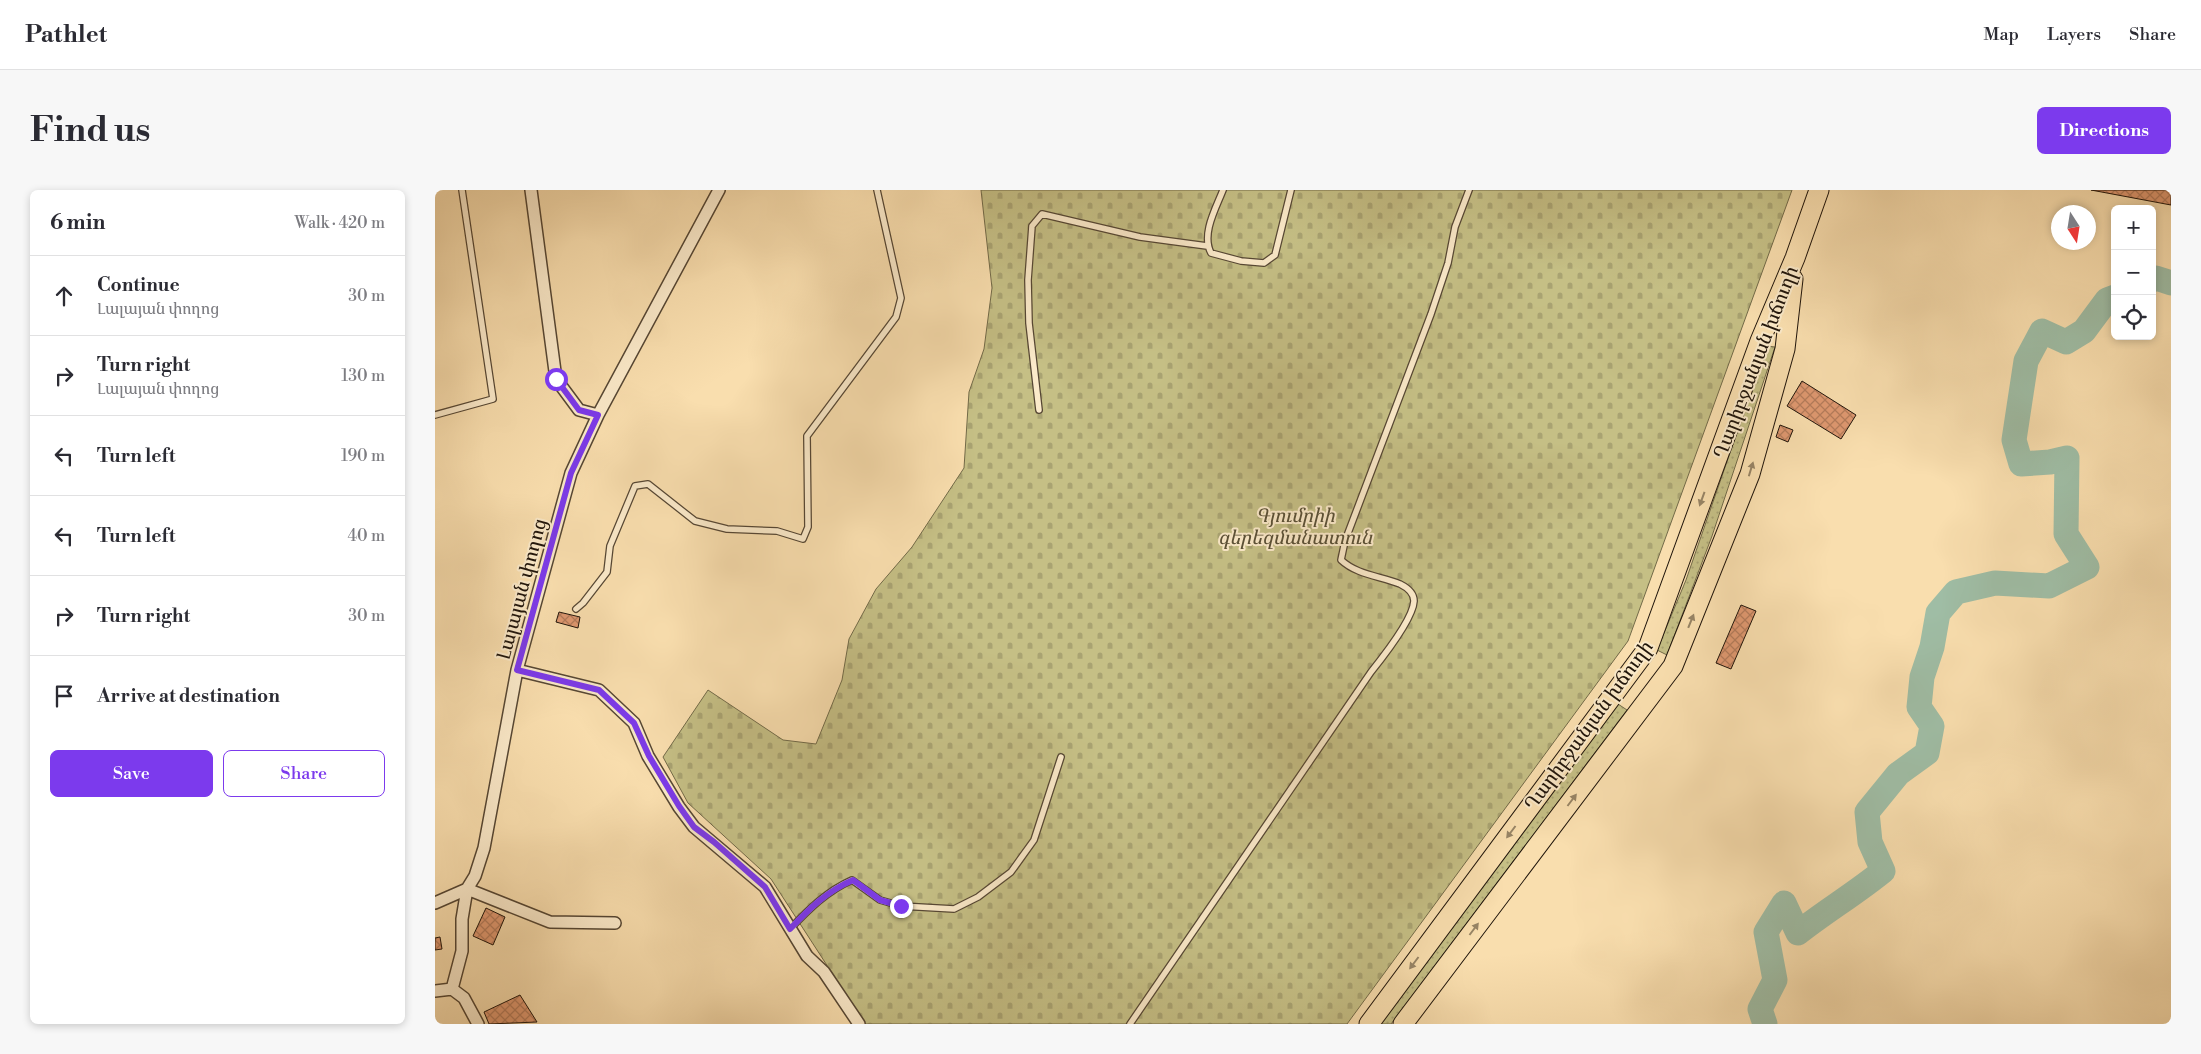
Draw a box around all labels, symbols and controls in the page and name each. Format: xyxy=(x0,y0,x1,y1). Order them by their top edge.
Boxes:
text: Pathlet xyxy=(25,20,107,50)
text: Map xyxy=(1984,23,2019,46)
text: Layers xyxy=(2047,23,2101,46)
text: Share xyxy=(2129,23,2176,46)
button: Directions xyxy=(2037,107,2171,154)
text: Find us xyxy=(30,109,150,152)
north arrow xyxy=(2051,205,2096,250)
map controls xyxy=(2111,205,2156,340)
button: + xyxy=(2111,205,2156,250)
text: 6 min xyxy=(50,210,105,236)
text: Walk · 420 m xyxy=(295,213,385,233)
button: − xyxy=(2111,250,2156,295)
street label: Ղարիբջանյան խճուղի xyxy=(1708,263,1804,462)
text: Continue xyxy=(97,273,180,297)
icon: ahead xyxy=(50,282,78,310)
text: 30 m xyxy=(348,286,385,306)
button: locate xyxy=(2111,295,2156,340)
text: Լալայան փողոց xyxy=(97,299,219,319)
text: Turn right xyxy=(97,353,190,377)
icon: right xyxy=(50,362,78,390)
text: 130 m xyxy=(341,366,385,386)
route start xyxy=(545,368,568,391)
text: Լալայան փողոց xyxy=(97,379,219,399)
icon: left xyxy=(50,442,78,470)
text: Turn left xyxy=(97,444,176,468)
text: 190 m xyxy=(341,446,385,466)
one-way arrow xyxy=(1747,462,1755,477)
one-way arrow xyxy=(1698,492,1706,507)
park label: Գյումրիի գերեզմանատուն xyxy=(1218,504,1373,550)
street label: Լալայան փողոց xyxy=(492,516,552,662)
icon: left xyxy=(50,522,78,550)
text: Turn left xyxy=(97,524,176,548)
text: 40 m xyxy=(348,526,385,546)
icon: right xyxy=(50,602,78,630)
text: Turn right xyxy=(97,604,190,628)
text: 30 m xyxy=(348,606,385,626)
one-way arrow xyxy=(1688,613,1696,628)
street label: Ղարիբջանյան խճուղի xyxy=(1519,636,1659,815)
icon: arrive xyxy=(50,682,78,710)
text: Arrive at destination xyxy=(97,684,280,708)
button: Save xyxy=(50,750,213,797)
button: Share xyxy=(223,750,385,797)
one-way arrow xyxy=(1567,794,1578,807)
one-way arrow xyxy=(1506,825,1516,839)
route end xyxy=(890,895,913,918)
one-way arrow xyxy=(1469,923,1480,936)
one-way arrow xyxy=(1409,956,1419,970)

